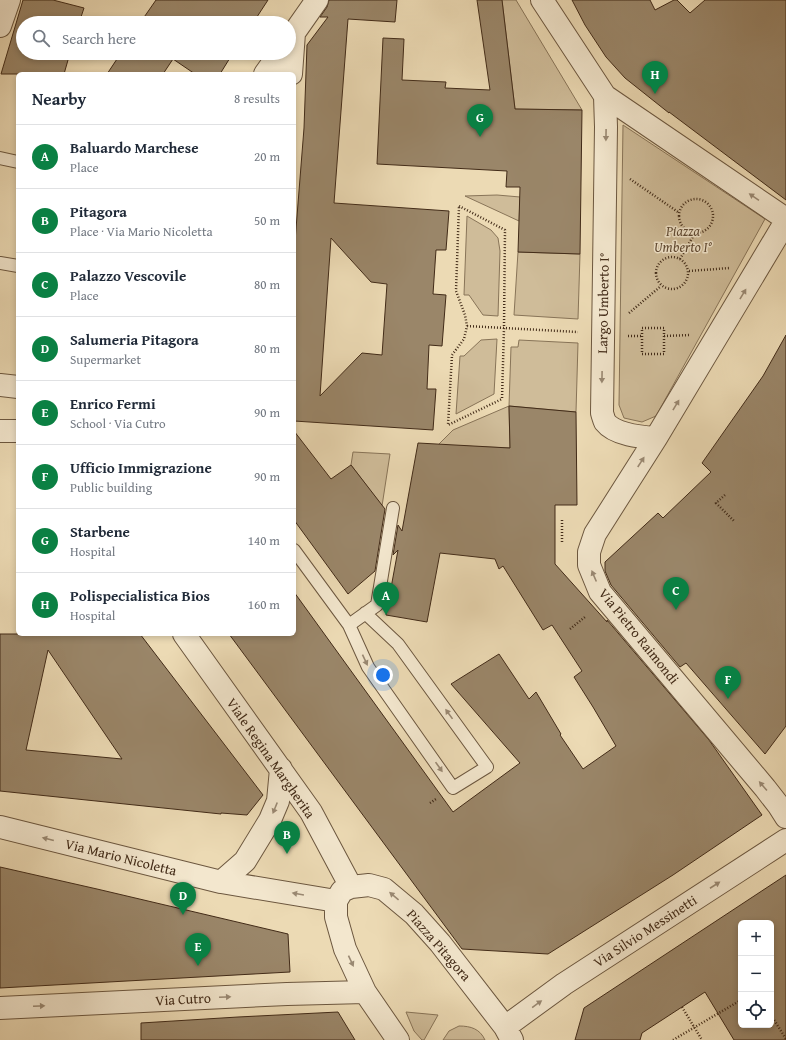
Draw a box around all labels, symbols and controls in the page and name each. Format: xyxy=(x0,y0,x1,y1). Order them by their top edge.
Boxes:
search box xyxy=(16,16,296,60)
icon: search xyxy=(30,27,52,49)
text: Search here xyxy=(62,28,136,49)
pin: H xyxy=(642,61,668,94)
text: Nearby xyxy=(32,86,86,111)
text: 8 results xyxy=(234,89,280,108)
pin: G xyxy=(467,104,493,137)
one-way arrow xyxy=(603,129,609,142)
text: Baluardo Marchese xyxy=(70,137,199,158)
text: A xyxy=(41,147,49,166)
text: 20 m xyxy=(254,147,280,166)
text: Place xyxy=(70,158,99,177)
one-way arrow xyxy=(749,193,759,201)
text: Pitagora xyxy=(70,201,127,222)
text: B xyxy=(41,211,49,230)
text: 50 m xyxy=(254,211,280,230)
park label: Piazza Umberto I° xyxy=(654,221,713,257)
text: Place · Via Mario Nicoletta xyxy=(70,222,213,241)
street label: Largo Umberto I° xyxy=(592,252,614,354)
text: Palazzo Vescovile xyxy=(70,265,186,286)
text: C xyxy=(41,275,49,294)
text: 80 m xyxy=(254,275,280,294)
text: Place xyxy=(70,286,99,305)
one-way arrow xyxy=(739,288,746,300)
text: Salumeria Pitagora xyxy=(70,329,199,350)
text: D xyxy=(41,339,49,358)
text: 80 m xyxy=(254,339,280,358)
text: Supermarket xyxy=(70,350,141,369)
one-way arrow xyxy=(599,371,605,384)
text: Enrico Fermi xyxy=(70,393,156,414)
one-way arrow xyxy=(672,399,679,411)
text: E xyxy=(42,403,48,422)
text: 90 m xyxy=(254,403,280,422)
text: School · Via Cutro xyxy=(70,414,166,433)
text: Ufficio Immigrazione xyxy=(70,457,212,478)
one-way arrow xyxy=(637,457,645,467)
text: F xyxy=(42,467,48,486)
text: 90 m xyxy=(254,467,280,486)
text: Public building xyxy=(70,478,152,497)
text: Starbene xyxy=(70,521,130,542)
text: G xyxy=(41,531,49,550)
text: 140 m xyxy=(248,531,280,550)
text: Hospital xyxy=(70,542,115,561)
one-way arrow xyxy=(590,570,596,582)
pin: C xyxy=(663,577,689,610)
pin: A xyxy=(373,582,399,615)
street label: Via Pietro Raimondi xyxy=(594,584,684,688)
text: Polispecialistica Bios xyxy=(70,585,210,606)
text: H xyxy=(40,595,50,614)
text: 160 m xyxy=(248,595,280,614)
text: Hospital xyxy=(70,606,115,625)
one-way arrow xyxy=(362,655,368,666)
your location xyxy=(373,665,393,685)
pin: F xyxy=(715,666,741,699)
street label: Viale Regina Margherita xyxy=(222,694,320,823)
one-way arrow xyxy=(445,709,453,720)
one-way arrow xyxy=(435,762,443,773)
one-way arrow xyxy=(758,781,767,791)
one-way arrow xyxy=(272,802,278,814)
pin: B xyxy=(274,821,300,854)
street label: Via Mario Nicoletta xyxy=(63,833,179,881)
one-way arrow xyxy=(42,836,54,842)
pin: D xyxy=(170,882,196,915)
one-way arrow xyxy=(709,882,721,889)
street label: Via Silvio Messinetti xyxy=(589,890,701,972)
one-way arrow xyxy=(292,891,304,897)
one-way arrow xyxy=(388,892,399,901)
street label: Piazza Pitagora xyxy=(402,905,476,986)
map controls xyxy=(738,920,774,1028)
button: + xyxy=(738,920,774,956)
pin: E xyxy=(185,933,211,966)
one-way arrow xyxy=(348,956,354,967)
button: − xyxy=(738,956,774,992)
street label: Via Cutro xyxy=(155,988,211,1010)
button: locate xyxy=(738,992,774,1028)
one-way arrow xyxy=(219,994,231,1001)
one-way arrow xyxy=(532,1000,542,1008)
one-way arrow xyxy=(33,1003,46,1009)

